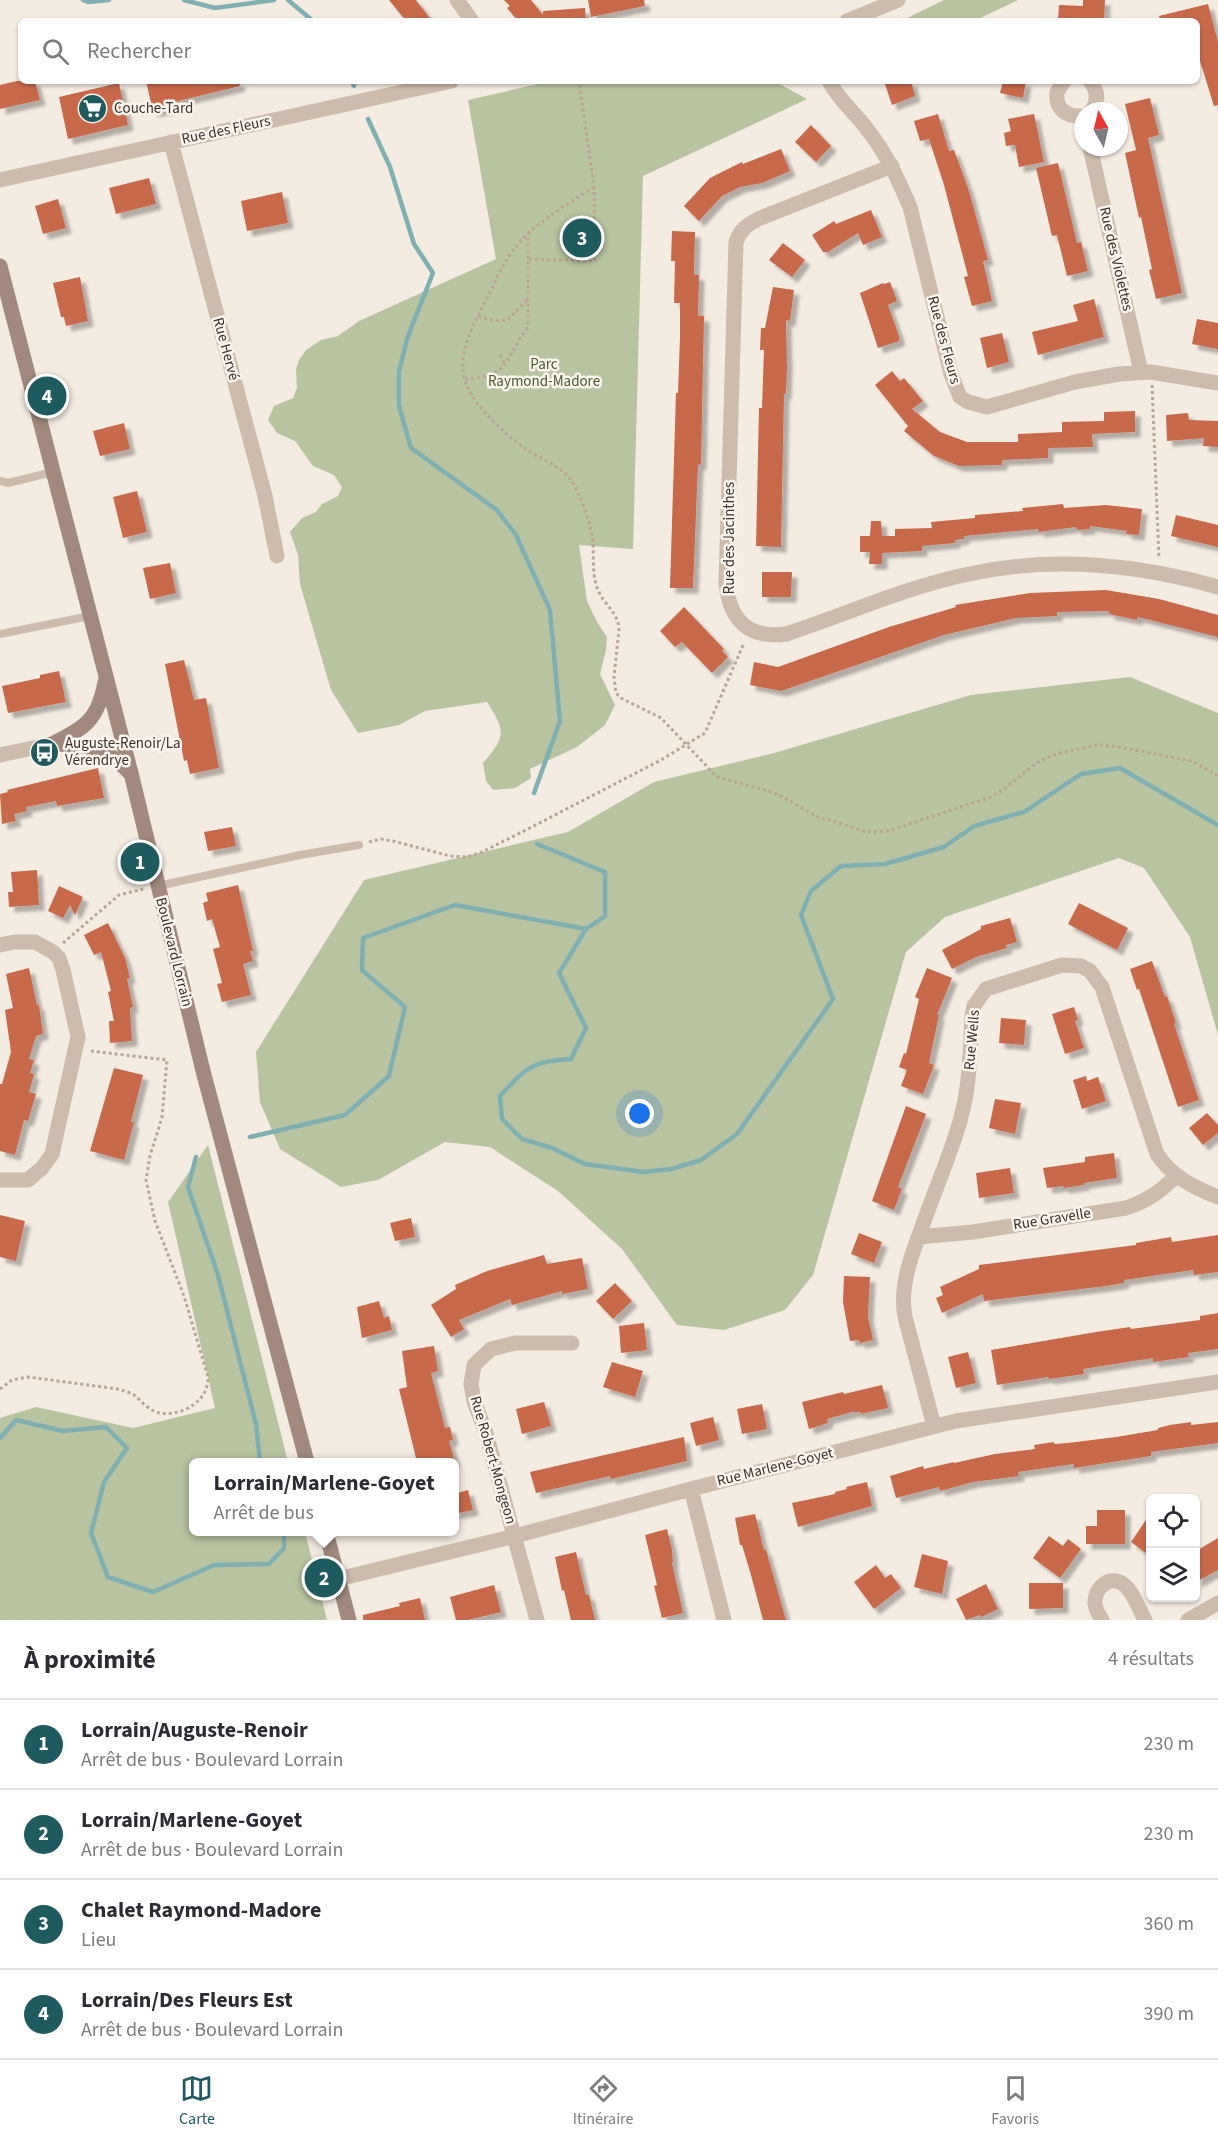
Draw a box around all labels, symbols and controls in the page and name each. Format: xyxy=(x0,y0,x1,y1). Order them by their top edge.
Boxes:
search box xyxy=(18,18,1200,84)
icon: search xyxy=(39,35,72,68)
text: Rechercher xyxy=(87,35,191,67)
supermarket icon: Couche-Tard xyxy=(77,92,109,124)
place label: Couche-Tard xyxy=(114,98,193,119)
north arrow xyxy=(1074,102,1128,156)
street label: Rue des Fleurs xyxy=(180,110,272,150)
street label: Rue des Violettes xyxy=(1094,205,1138,313)
pin: 3 xyxy=(562,216,602,260)
street label: Rue des Fleurs xyxy=(922,294,966,386)
street label: Rue Hervé xyxy=(208,315,244,383)
park label: Parc Raymond-Madore xyxy=(488,354,600,392)
pin: 4 xyxy=(28,374,66,418)
street label: Rue des Jacinthes xyxy=(719,482,740,594)
place label: Auguste-Renoir/La Vérendrye xyxy=(65,733,181,771)
bus stop icon: Auguste-Renoir/La Vérendrye xyxy=(28,736,60,768)
pin: 1 xyxy=(120,840,160,884)
street label: Boulevard Lorrain xyxy=(150,895,198,1009)
street label: Rue Wells xyxy=(959,1009,985,1071)
your location xyxy=(625,1099,654,1128)
street label: Rue Gravelle xyxy=(1012,1203,1092,1235)
street label: Rue Robert-Mongeon xyxy=(465,1394,521,1526)
street label: Rue Marlene-Goyet xyxy=(715,1442,835,1492)
popup xyxy=(189,1458,459,1536)
text: Lorrain/Marlene-Goyet xyxy=(213,1467,435,1499)
map controls xyxy=(1146,1494,1200,1602)
button: locate xyxy=(1146,1494,1200,1548)
text: Arrêt de bus xyxy=(213,1499,314,1527)
button: layers xyxy=(1146,1548,1200,1602)
pin: 2 xyxy=(304,1556,344,1600)
text: À proximité xyxy=(24,1641,156,1678)
text: 4 résultats xyxy=(1108,1645,1194,1673)
text: Lorrain/Auguste-Renoir xyxy=(81,1714,308,1746)
text: 1 xyxy=(38,1730,49,1758)
text: 230 m xyxy=(1144,1730,1194,1758)
text: Arrêt de bus · Boulevard Lorrain xyxy=(81,1746,343,1774)
text: Lorrain/Marlene-Goyet xyxy=(81,1804,302,1836)
text: 2 xyxy=(38,1820,49,1848)
text: 230 m xyxy=(1144,1820,1194,1848)
text: Arrêt de bus · Boulevard Lorrain xyxy=(81,1836,343,1864)
text: Chalet Raymond-Madore xyxy=(81,1894,321,1926)
text: 3 xyxy=(38,1910,49,1938)
text: 360 m xyxy=(1144,1910,1194,1938)
text: Lieu xyxy=(81,1926,116,1954)
text: Lorrain/Des Fleurs Est xyxy=(81,1984,293,2016)
text: 4 xyxy=(38,2000,49,2028)
text: 390 m xyxy=(1144,2000,1194,2028)
text: Arrêt de bus · Boulevard Lorrain xyxy=(81,2016,343,2044)
tab: Carte xyxy=(179,2072,215,2130)
tab: Itinéraire xyxy=(573,2072,633,2130)
tab: Favoris xyxy=(991,2072,1039,2130)

